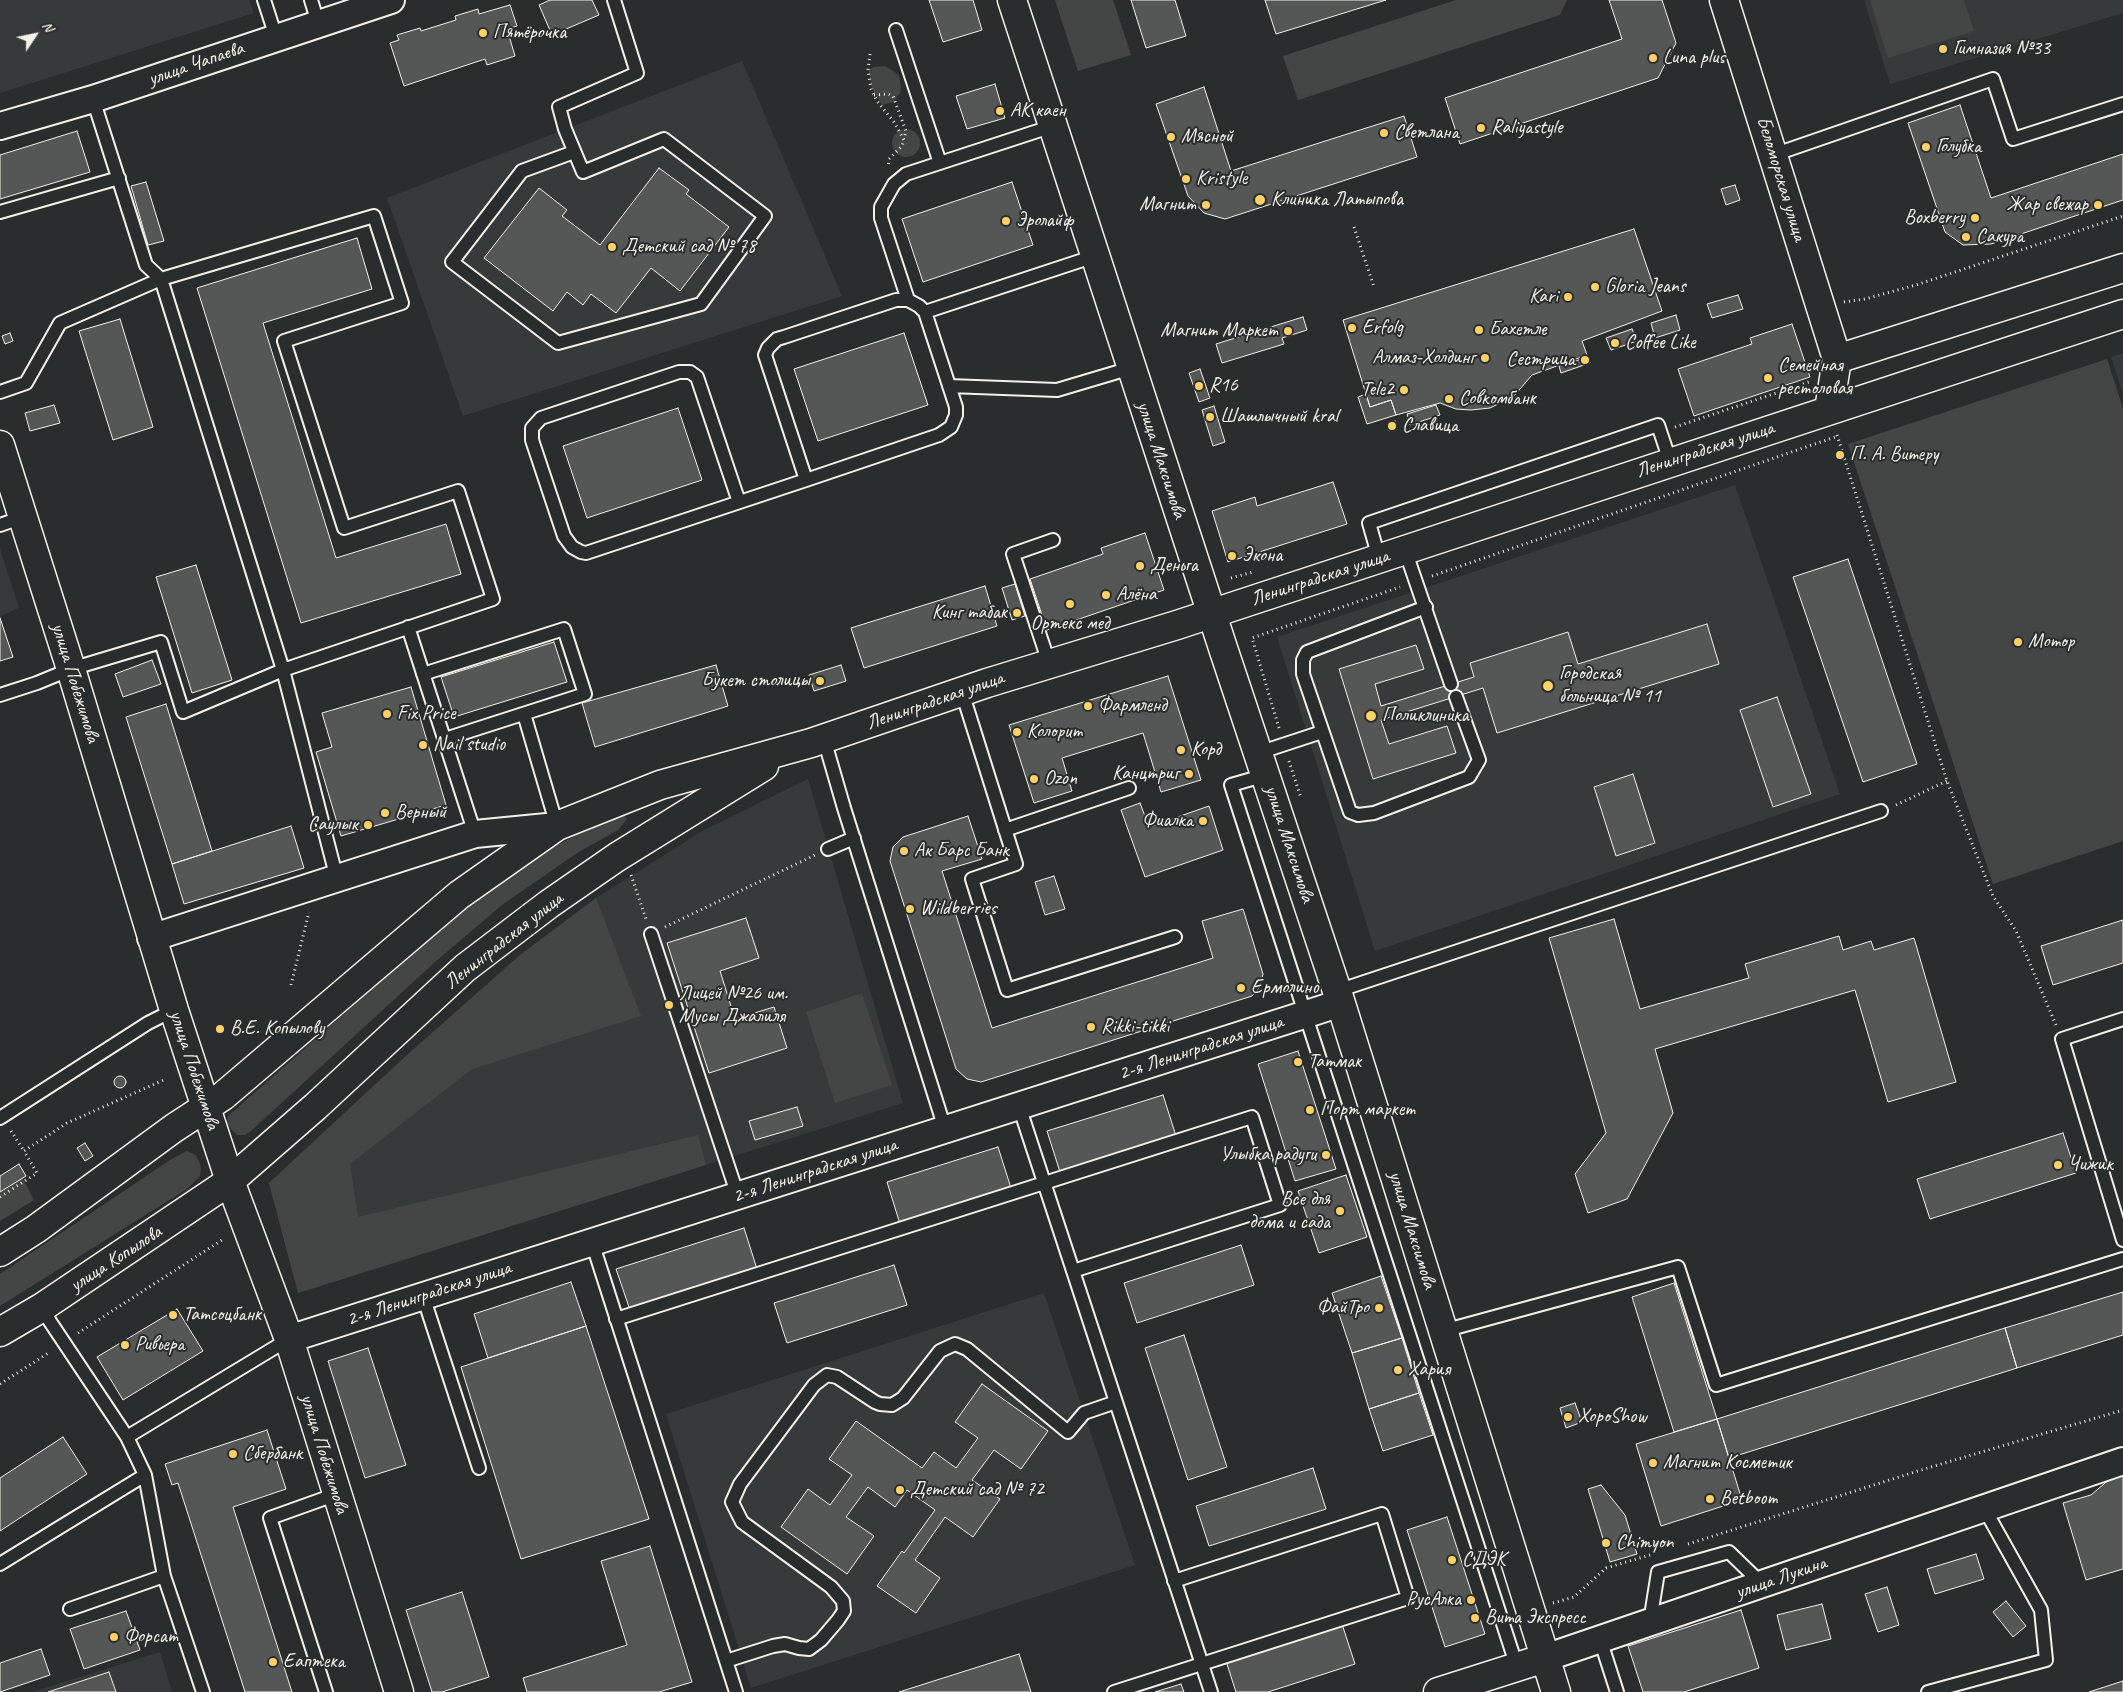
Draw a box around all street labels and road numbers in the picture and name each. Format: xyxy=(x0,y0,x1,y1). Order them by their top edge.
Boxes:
street label: улица Чапаева xyxy=(145,36,247,92)
street label: Беломорская улица xyxy=(1751,114,1811,244)
street label: улица Максимова xyxy=(1131,398,1191,522)
street label: Ленинградская улица xyxy=(1633,416,1777,484)
street label: Ленинградская улица xyxy=(1248,544,1392,612)
street label: улица Побежимова xyxy=(45,620,105,746)
street label: Ленинградская улица xyxy=(863,666,1007,736)
street label: улица Максимова xyxy=(1259,782,1319,906)
street label: Ленинградская улица xyxy=(440,887,568,995)
street label: улица Побежимова xyxy=(163,1007,225,1133)
street label: 2-я Ленинградская улица xyxy=(1116,1010,1286,1086)
street label: 2-я Ленинградская улица xyxy=(730,1133,900,1209)
street label: улица Максимова xyxy=(1383,1168,1441,1292)
street label: улица Копылова xyxy=(66,1220,166,1298)
street label: 2-я Ленинградская улица xyxy=(344,1256,514,1332)
street label: улица Побежимова xyxy=(294,1391,354,1517)
street label: улица Лукина xyxy=(1732,1551,1830,1605)

